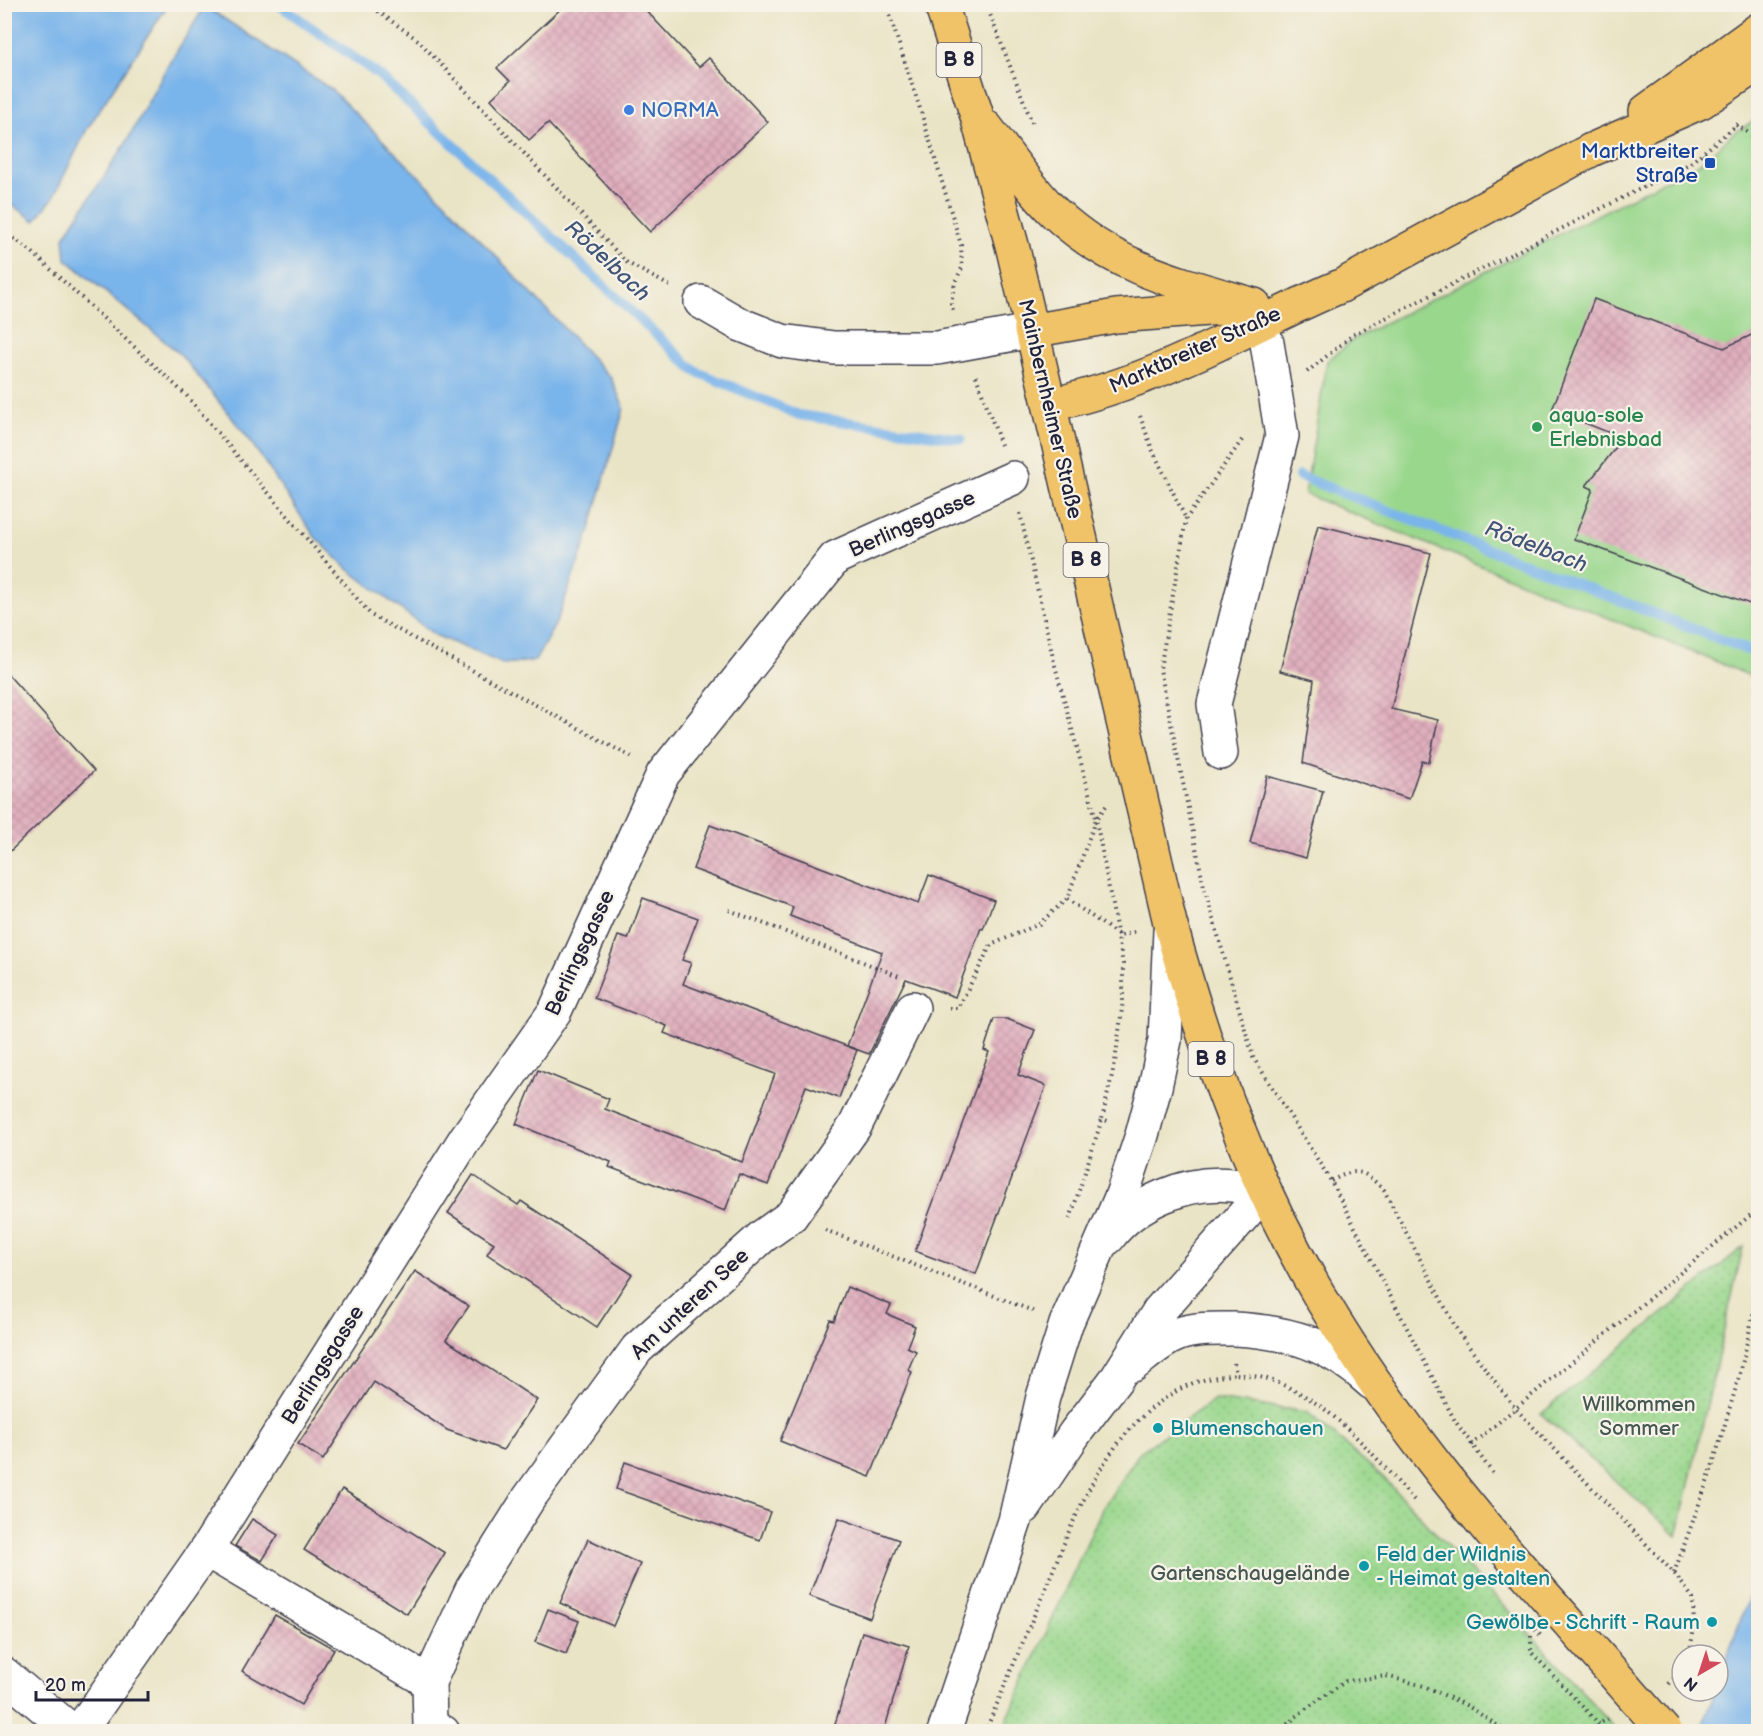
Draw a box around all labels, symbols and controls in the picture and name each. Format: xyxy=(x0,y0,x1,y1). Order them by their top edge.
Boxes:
road number: B 8 xyxy=(936,43,982,77)
place label: NORMA xyxy=(641,98,719,123)
marker: NORMA xyxy=(622,103,636,117)
place label: Marktbreiter Straße xyxy=(1581,139,1698,188)
marker: Marktbreiter Straße xyxy=(1703,156,1717,170)
water label: Rödelbach xyxy=(559,215,655,307)
street label: Mainbernheimer Straße xyxy=(1013,297,1087,521)
street label: Marktbreiter Straße xyxy=(1106,301,1284,399)
place label: aqua-sole Erlebnisbad xyxy=(1549,403,1662,452)
marker: aqua-sole Erlebnisbad xyxy=(1530,420,1544,434)
street label: Berlingsgasse xyxy=(845,485,979,563)
water label: Rödelbach xyxy=(1481,515,1591,579)
road number: B 8 xyxy=(1064,543,1108,577)
street label: Berlingsgasse xyxy=(540,886,620,1020)
road number: B 8 xyxy=(1188,1042,1234,1076)
street label: Am unteren See xyxy=(626,1243,754,1365)
street label: Berlingsgasse xyxy=(276,1301,370,1429)
park label: Willkommen Sommer xyxy=(1582,1392,1696,1441)
place label: Blumenschauen xyxy=(1170,1416,1324,1441)
marker: Blumenschauen xyxy=(1151,1421,1165,1435)
place label: Feld der Wildnis - Heimat gestalten xyxy=(1376,1542,1550,1591)
marker: Feld der Wildnis - Heimat gestalten xyxy=(1357,1559,1371,1573)
park label: Gartenschaugelände xyxy=(1150,1561,1350,1586)
place label: Gewölbe - Schrift - Raum xyxy=(1466,1610,1700,1635)
marker: Gewölbe - Schrift - Raum xyxy=(1705,1615,1719,1629)
north arrow xyxy=(1670,1643,1730,1703)
scale bar xyxy=(36,1664,148,1702)
text: N xyxy=(1681,1672,1702,1695)
text: 20 m xyxy=(45,1675,86,1696)

